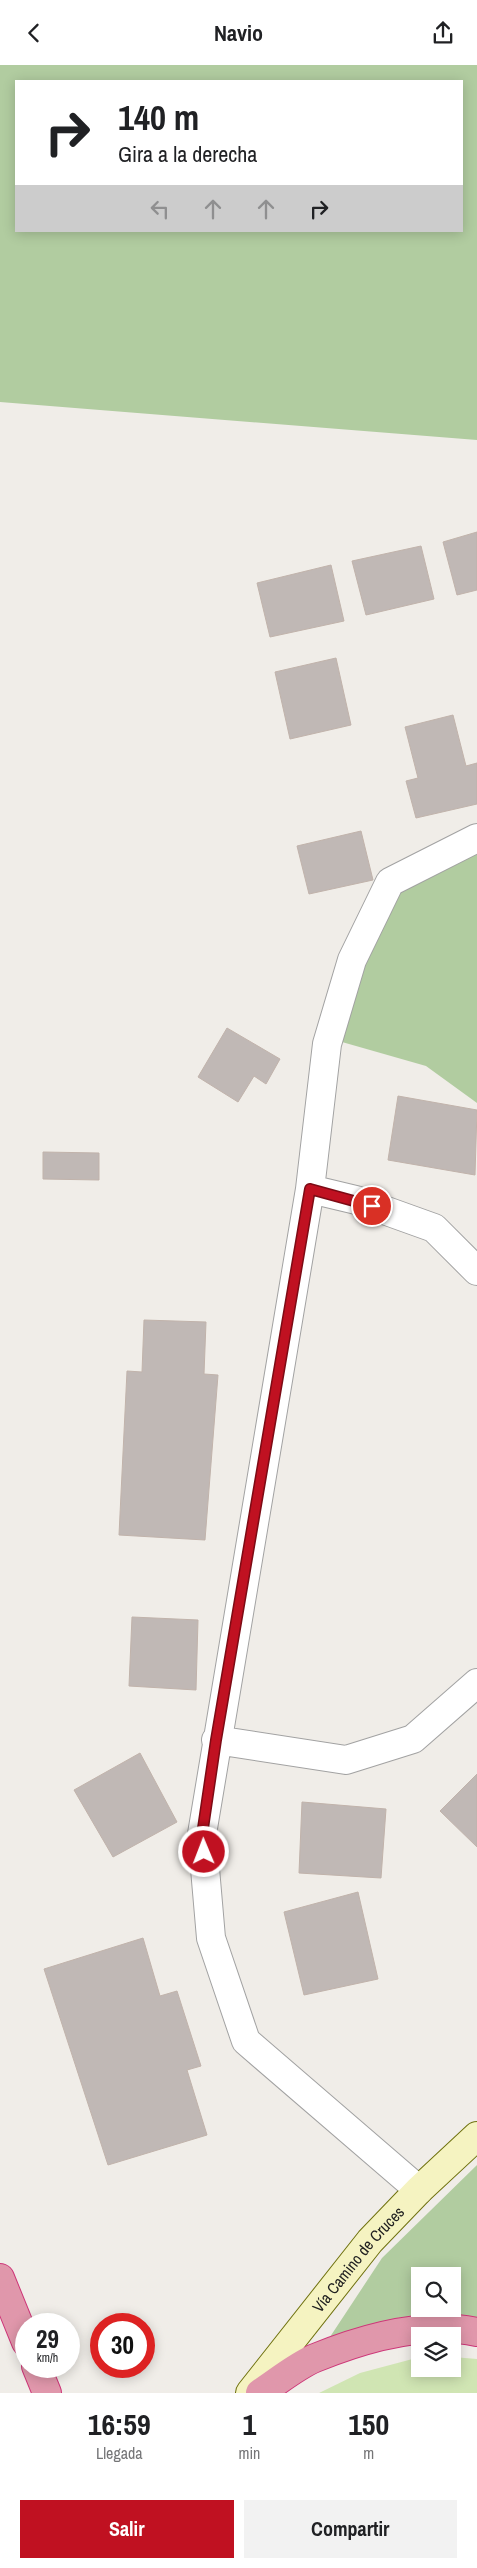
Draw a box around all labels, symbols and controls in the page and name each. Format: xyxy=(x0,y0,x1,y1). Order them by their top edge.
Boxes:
text: Navio xyxy=(214,18,263,48)
icon: back xyxy=(20,19,48,47)
icon: share xyxy=(429,19,457,47)
text: 140 m xyxy=(118,94,199,141)
icon: right xyxy=(35,100,100,165)
text: Gira a la derecha xyxy=(118,139,257,169)
icon: left xyxy=(146,195,174,223)
icon: ahead xyxy=(199,195,227,223)
icon: ahead xyxy=(252,195,280,223)
icon: right xyxy=(305,195,333,223)
pin xyxy=(351,1185,393,1227)
icon: arrive xyxy=(358,1192,386,1220)
position arrow xyxy=(177,1825,229,1877)
street label: Vía Camino de Cruces xyxy=(307,2201,409,2317)
map controls xyxy=(411,2267,461,2377)
button: search xyxy=(411,2267,461,2317)
speed limit sign: 30 xyxy=(90,2313,155,2378)
text: 29 xyxy=(36,2322,59,2356)
button: layers xyxy=(411,2327,461,2377)
text: km/h xyxy=(37,2350,58,2366)
text: 16:59 xyxy=(88,2404,151,2444)
text: 1 xyxy=(243,2404,256,2444)
text: 150 xyxy=(348,2404,389,2444)
text: Llegada xyxy=(96,2442,143,2464)
text: min xyxy=(238,2442,260,2464)
text: m xyxy=(363,2442,374,2464)
button: Salir xyxy=(20,2500,234,2558)
button: Compartir xyxy=(244,2500,457,2558)

